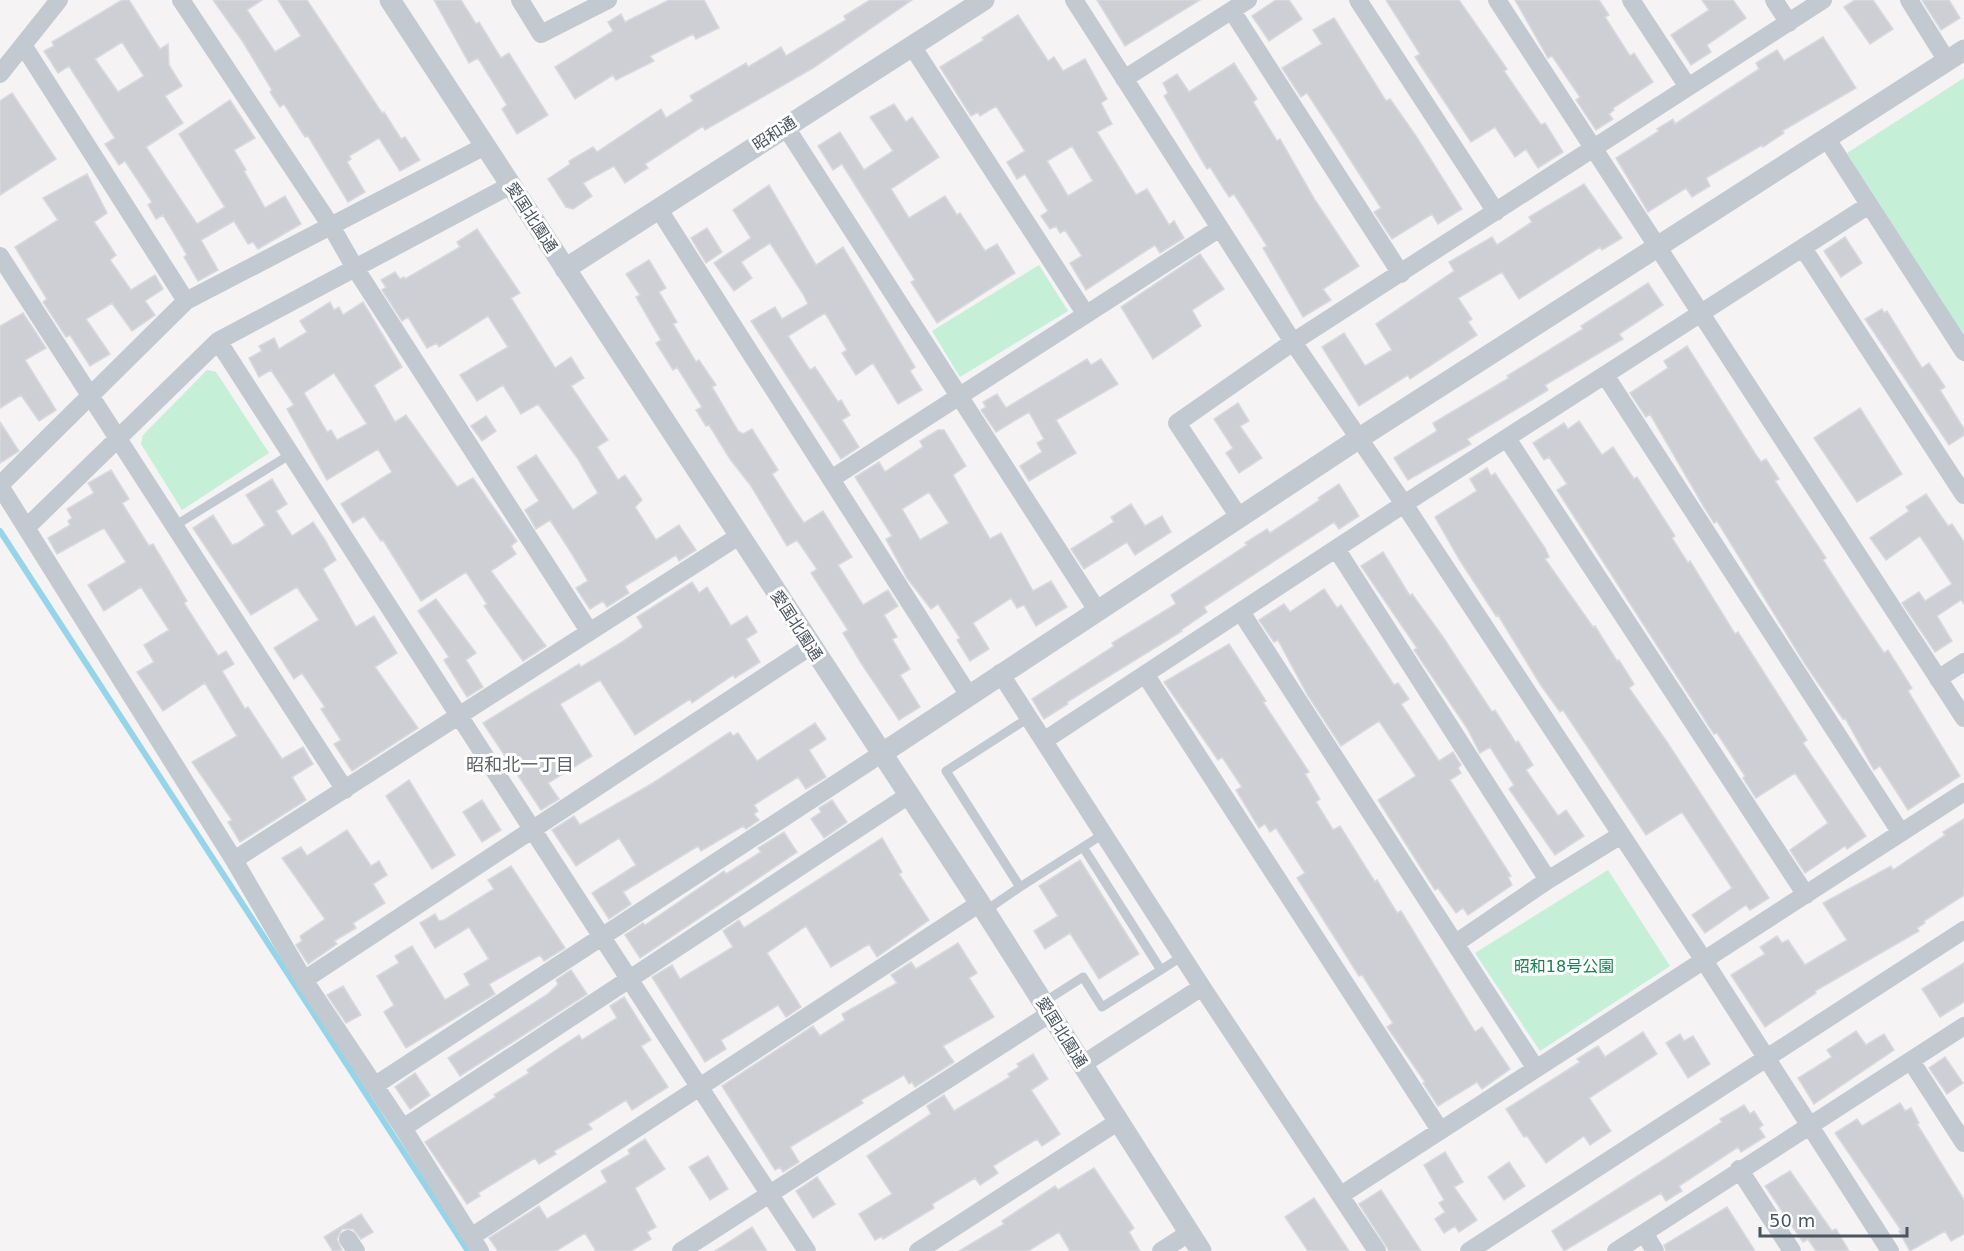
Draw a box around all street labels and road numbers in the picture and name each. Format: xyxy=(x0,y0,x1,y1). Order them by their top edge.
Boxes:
street label: 昭和通 xyxy=(749,112,800,154)
street label: 愛国北園通 xyxy=(502,179,561,256)
street label: 愛国北園通 xyxy=(767,587,826,664)
street label: 愛国北園通 xyxy=(1032,993,1091,1071)

